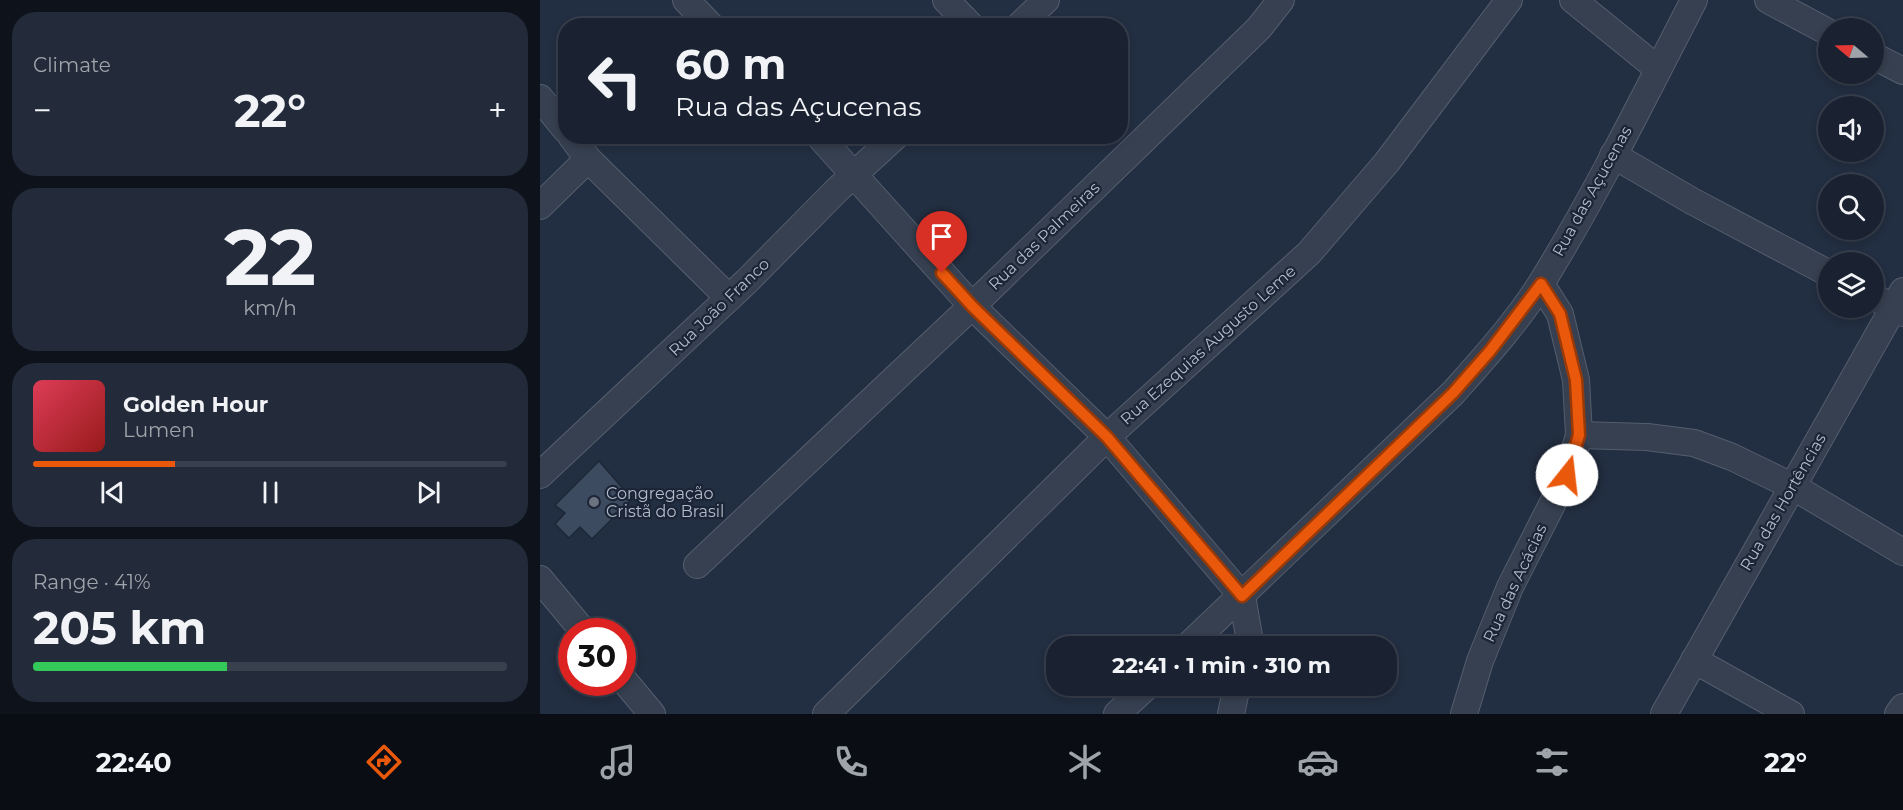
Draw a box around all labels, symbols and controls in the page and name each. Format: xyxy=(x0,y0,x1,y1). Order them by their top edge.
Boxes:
north arrow xyxy=(1818,18,1884,84)
map controls xyxy=(1818,18,1884,318)
text: 60 m xyxy=(675,38,786,90)
icon: left xyxy=(576,42,654,120)
text: Climate xyxy=(33,53,111,77)
text: 22° xyxy=(234,83,306,138)
text: − xyxy=(33,90,52,130)
text: + xyxy=(488,90,507,130)
text: Rua das Açucenas xyxy=(675,90,921,123)
button: sound xyxy=(1818,96,1884,162)
street label: Rua das Açucenas xyxy=(1548,122,1636,259)
button: search xyxy=(1818,174,1884,240)
street label: Rua das Palmeiras xyxy=(984,178,1104,294)
text: 22 xyxy=(224,209,316,305)
pin xyxy=(916,211,967,273)
icon: arrive xyxy=(925,220,958,253)
button: layers xyxy=(1818,252,1884,318)
street label: Rua João Franco xyxy=(665,254,773,360)
street label: Rua Ezequias Augusto Leme xyxy=(1117,261,1299,429)
text: km/h xyxy=(243,296,297,320)
text: Golden Hour xyxy=(123,391,268,418)
text: Lumen xyxy=(123,418,195,442)
street label: Rua das Hortências xyxy=(1736,430,1830,574)
position arrow xyxy=(1535,443,1599,507)
icon: previous xyxy=(96,476,129,509)
icon: pause xyxy=(254,476,287,509)
icon: next xyxy=(412,476,445,509)
place label: Congregação Cristã do Brasil xyxy=(606,484,724,521)
marker: Congregação Cristã do Brasil xyxy=(587,495,601,509)
street label: Rua das Acácias xyxy=(1479,521,1551,645)
text: Range · 41% xyxy=(33,570,151,594)
text: 205 km xyxy=(33,600,206,655)
speed limit sign: 30 xyxy=(558,618,636,696)
text: 22:41 · 1 min · 310 m xyxy=(1112,652,1331,679)
icon: directions xyxy=(363,741,405,783)
icon: music xyxy=(597,741,639,783)
icon: phone xyxy=(830,741,872,783)
icon: climate xyxy=(1064,741,1106,783)
icon: car xyxy=(1297,741,1339,783)
icon: filters xyxy=(1531,741,1573,783)
text: 22:40 xyxy=(96,746,172,779)
text: 22° xyxy=(1764,746,1807,779)

